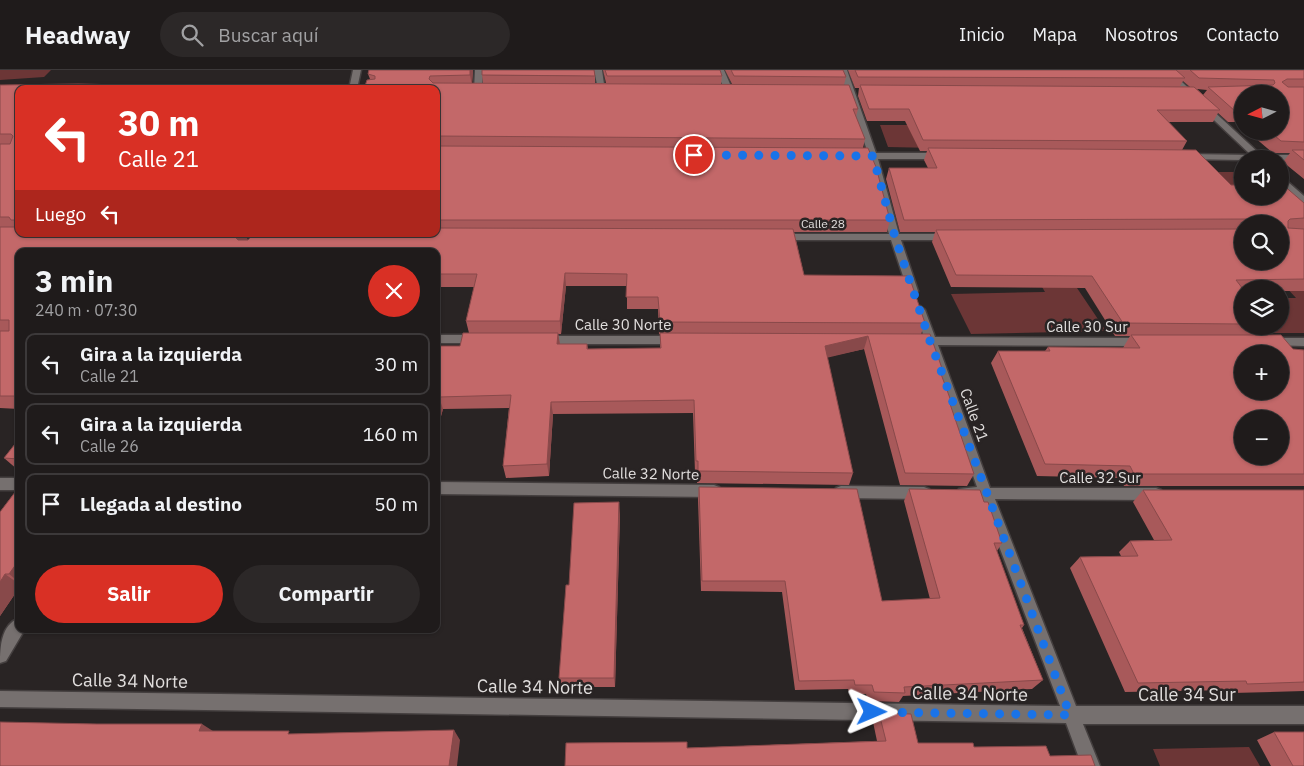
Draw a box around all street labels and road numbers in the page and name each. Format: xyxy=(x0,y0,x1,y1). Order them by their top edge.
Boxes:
street label: Calle 28 xyxy=(801,216,845,231)
street label: Calle 30 Norte xyxy=(575,315,671,334)
street label: Calle 30 Sur xyxy=(1046,317,1128,336)
street label: Calle 21 xyxy=(956,386,993,444)
street label: Calle 32 Norte xyxy=(602,463,700,484)
street label: Calle 32 Sur xyxy=(1059,468,1141,487)
street label: Calle 34 Norte xyxy=(72,668,188,693)
street label: Calle 34 Norte xyxy=(477,674,593,699)
street label: Calle 34 Norte xyxy=(912,681,1028,706)
street label: Calle 34 Sur xyxy=(1138,683,1236,706)

